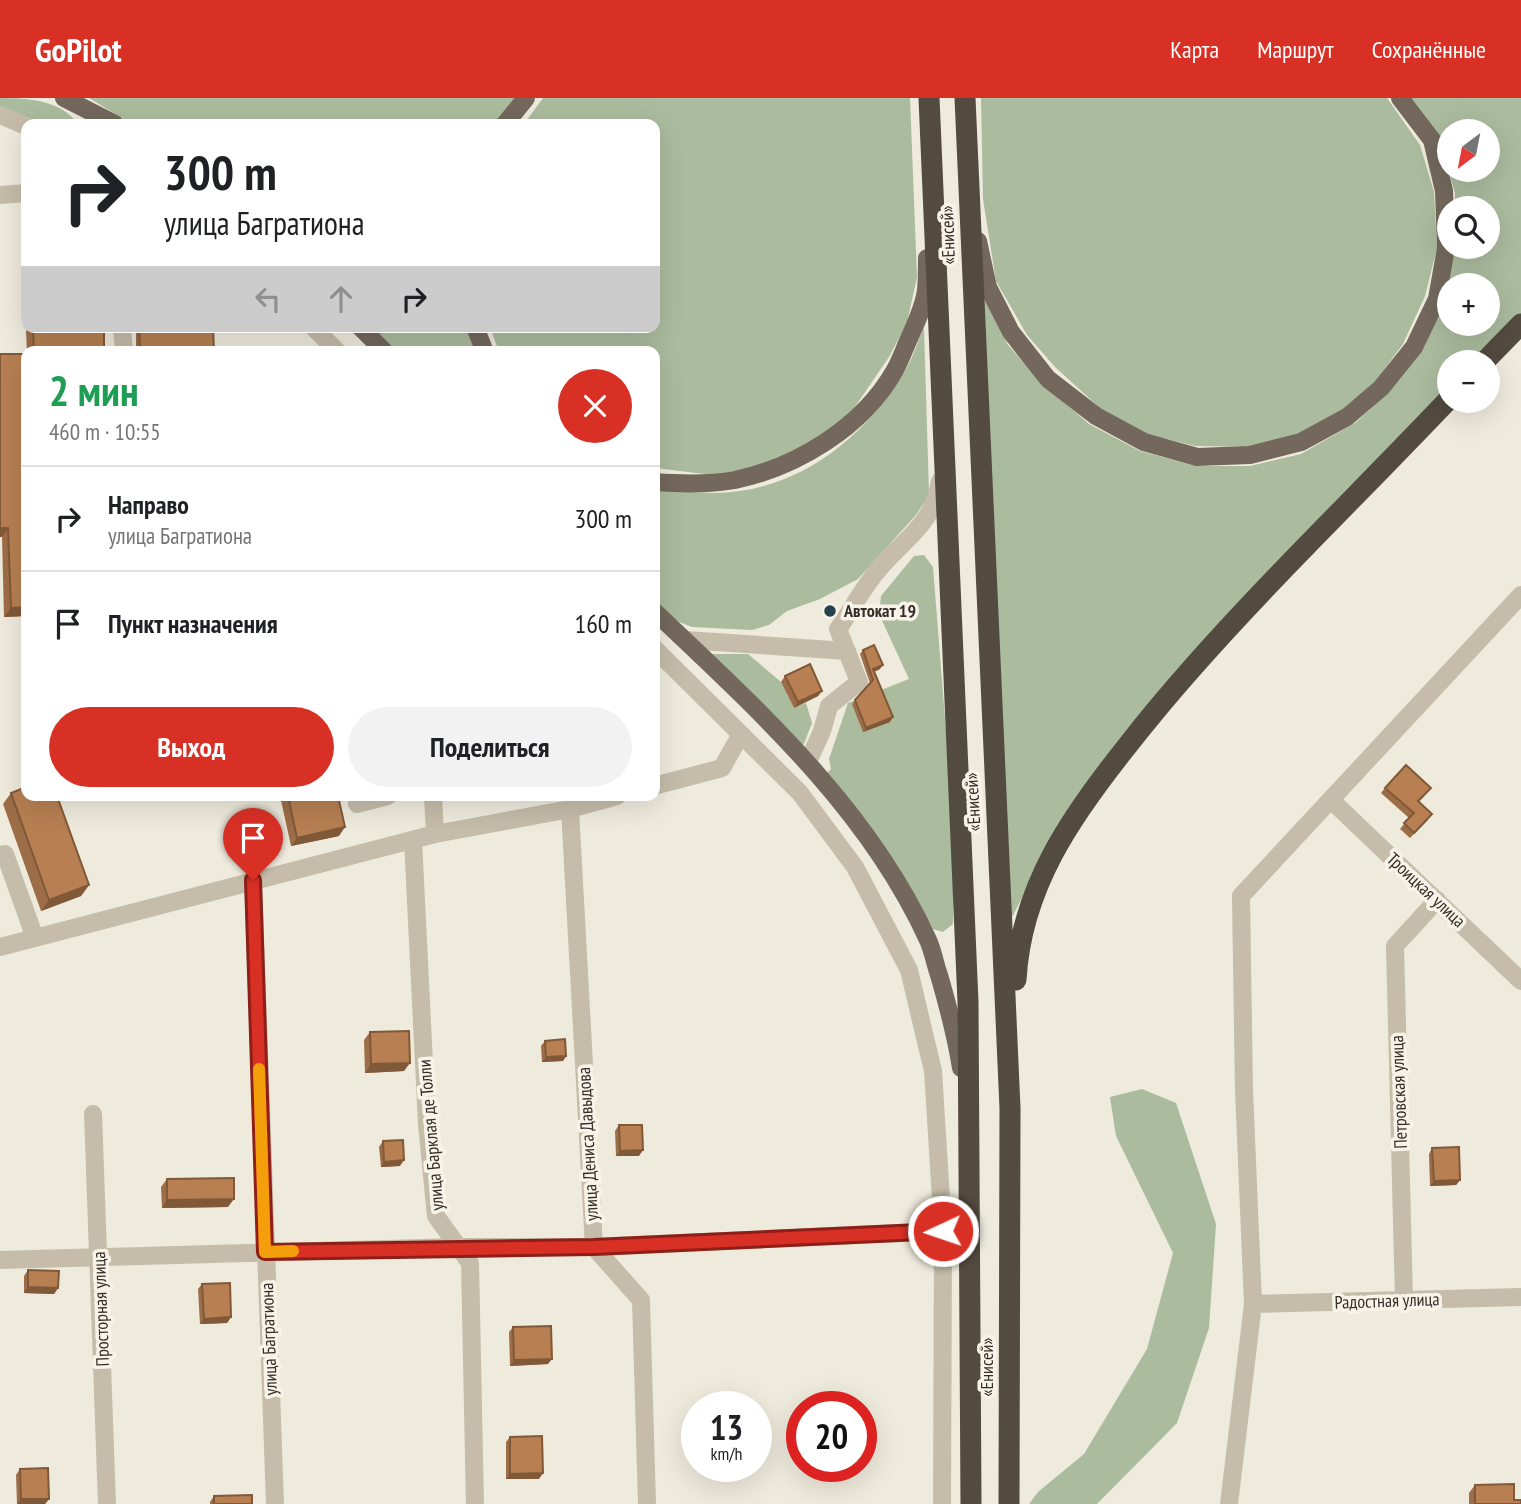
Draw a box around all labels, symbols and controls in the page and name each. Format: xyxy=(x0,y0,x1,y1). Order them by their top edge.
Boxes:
text: GoPilot xyxy=(35,28,122,71)
text: Карта xyxy=(1170,34,1219,65)
text: Маршрут xyxy=(1257,34,1334,65)
text: Сохранённые xyxy=(1372,34,1486,65)
north arrow xyxy=(1437,119,1500,182)
map controls xyxy=(1437,119,1500,413)
text: 300 m xyxy=(164,140,277,204)
icon: right xyxy=(49,147,140,238)
button: search xyxy=(1437,196,1500,259)
text: улица Багратиона xyxy=(164,202,364,244)
street label: «Енисей» xyxy=(935,205,960,265)
button: + xyxy=(1437,273,1500,336)
icon: left xyxy=(249,280,287,318)
icon: ahead xyxy=(322,280,360,318)
icon: right xyxy=(395,280,433,318)
button: − xyxy=(1437,350,1500,413)
text: 2 мин xyxy=(49,363,139,418)
button: close xyxy=(558,369,632,443)
text: 460 m · 10:55 xyxy=(49,417,161,446)
text: Направо xyxy=(108,488,189,521)
icon: right xyxy=(49,500,87,538)
text: 300 m xyxy=(574,502,632,535)
text: улица Багратиона xyxy=(108,521,252,550)
place label: Автокат 19 xyxy=(843,599,916,622)
marker: Автокат 19 xyxy=(822,603,838,619)
icon: arrive xyxy=(49,605,87,643)
text: Пункт назначения xyxy=(108,607,278,640)
text: 160 m xyxy=(574,607,632,640)
button: Выход xyxy=(49,707,334,787)
button: Поделиться xyxy=(348,707,632,787)
street label: «Енисей» xyxy=(959,772,986,832)
pin xyxy=(223,808,283,880)
icon: arrive xyxy=(234,819,272,857)
street label: Троицкая улица xyxy=(1382,847,1471,932)
street label: Петровская улица xyxy=(1385,1035,1412,1149)
street label: улица Барклая де Толли xyxy=(412,1059,449,1212)
street label: улица Дениса Давыдова xyxy=(572,1066,603,1222)
position arrow xyxy=(906,1194,980,1268)
street label: Просторная улица xyxy=(87,1251,114,1367)
street label: улица Багратиона xyxy=(255,1282,282,1396)
street label: Радостная улица xyxy=(1334,1287,1440,1314)
street label: «Енисей» xyxy=(975,1338,998,1396)
speed limit sign: 20 xyxy=(786,1391,877,1482)
text: 13 xyxy=(710,1404,743,1450)
text: km/h xyxy=(711,1442,742,1465)

